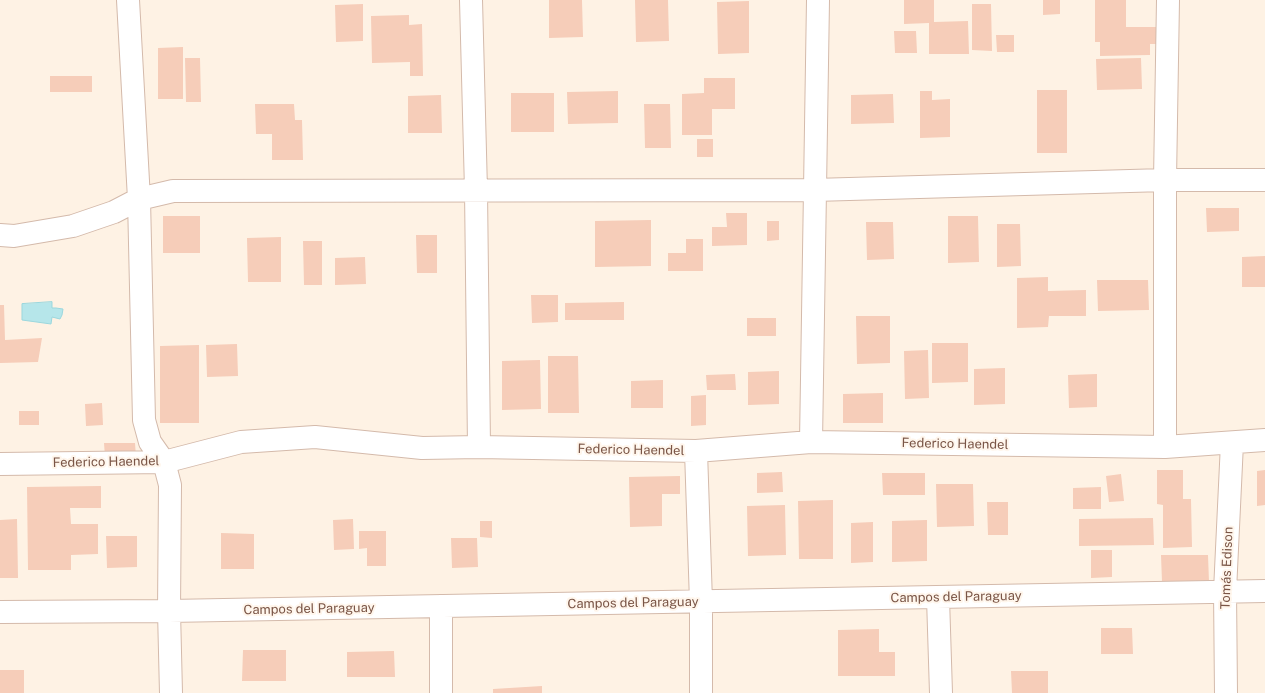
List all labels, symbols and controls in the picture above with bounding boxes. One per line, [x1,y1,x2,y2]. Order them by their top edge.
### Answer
street label: Federico Haendel [901,435,1009,453]
street label: Federico Haendel [577,441,685,459]
street label: Federico Haendel [52,453,160,471]
street label: Tomás Edison [1218,526,1236,610]
street label: Campos del Paraguay [890,588,1022,606]
street label: Campos del Paraguay [567,594,699,612]
street label: Campos del Paraguay [243,600,375,618]

